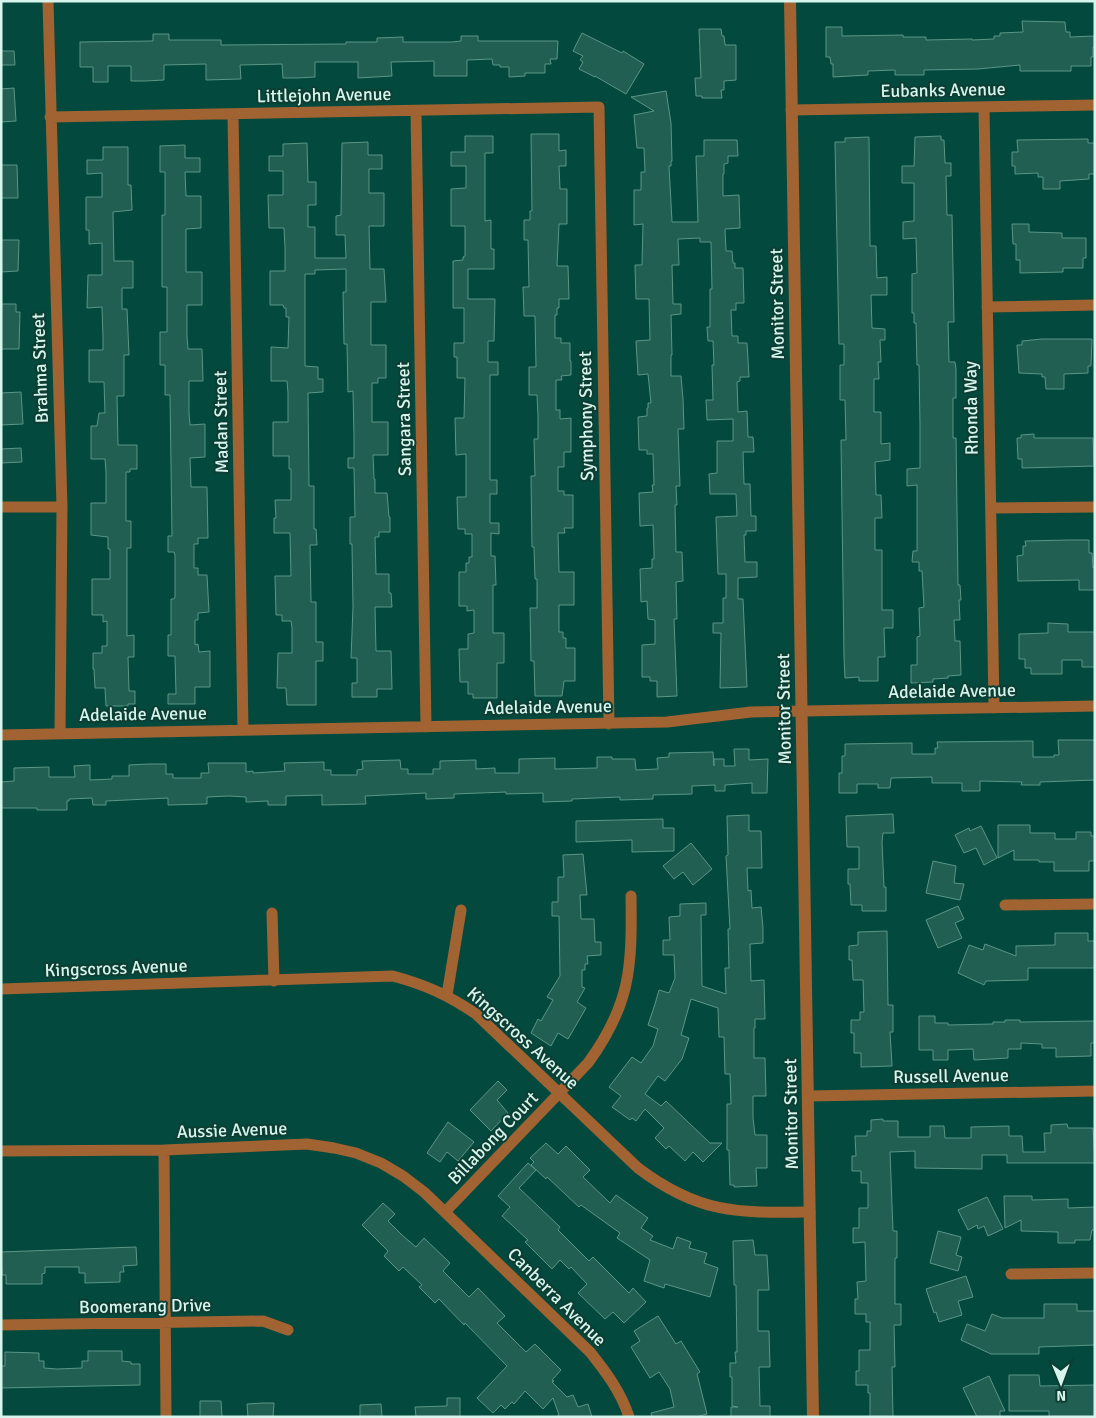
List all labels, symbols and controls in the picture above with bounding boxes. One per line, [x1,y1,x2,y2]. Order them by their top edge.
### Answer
street label: Eubanks Avenue [880,78,1006,102]
street label: Littlejohn Avenue [256,83,392,107]
street label: Monitor Street [765,248,789,360]
street label: Brahma Street [27,312,53,424]
street label: Symphony Street [574,351,598,481]
street label: Rhonda Way [959,360,983,455]
street label: Sangara Street [392,362,416,476]
street label: Madan Street [209,370,233,474]
street label: Monitor Street [772,653,796,765]
street label: Adelaide Avenue [888,679,1016,703]
street label: Adelaide Avenue [484,695,612,719]
street label: Adelaide Avenue [79,702,207,726]
street label: Kingscross Avenue [44,955,188,981]
street label: Kingscross Avenue [463,982,583,1094]
street label: Monitor Street [779,1058,803,1170]
street label: Russell Avenue [893,1064,1009,1088]
street label: Billabong Court [443,1087,543,1189]
street label: Aussie Avenue [176,1117,288,1143]
street label: Canberra Avenue [503,1243,611,1351]
street label: Boomerang Drive [79,1294,211,1318]
north arrow [1036,1358,1086,1408]
text: N [1056,1387,1066,1404]

